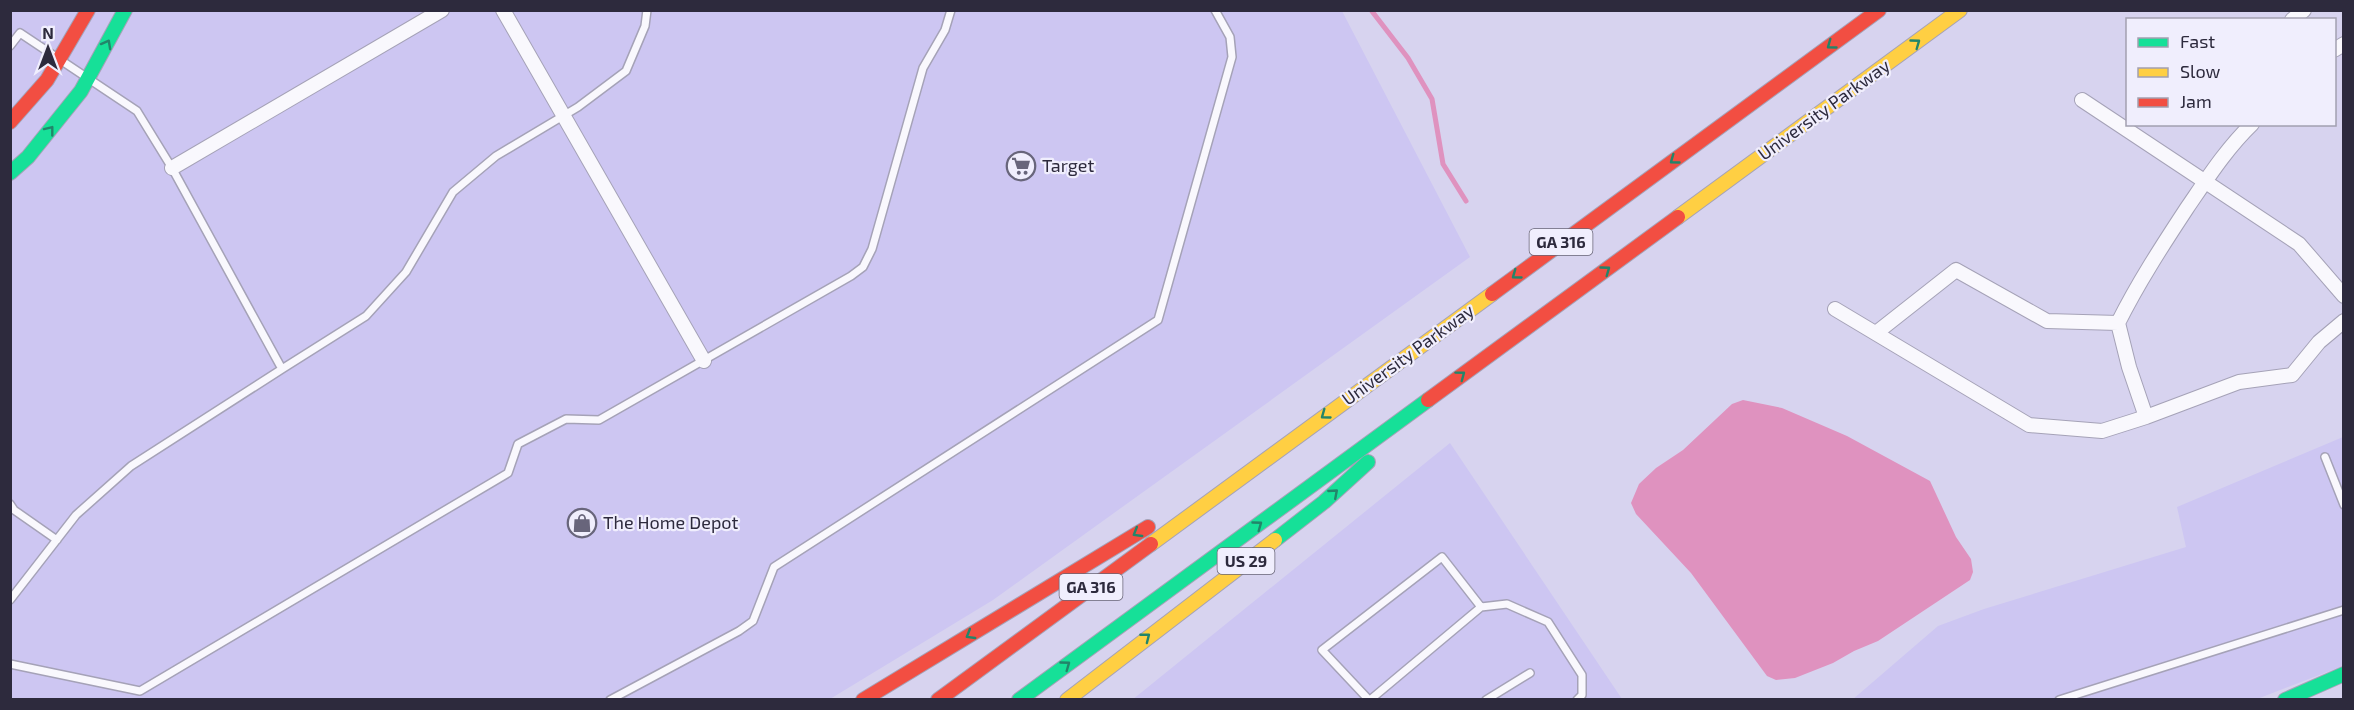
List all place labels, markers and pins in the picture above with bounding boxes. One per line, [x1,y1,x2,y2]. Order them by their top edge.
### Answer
supermarket icon: Target [1005,150,1037,182]
place label: Target [1042,154,1094,176]
shop icon: The Home Depot [566,507,598,539]
place label: The Home Depot [603,511,739,533]

